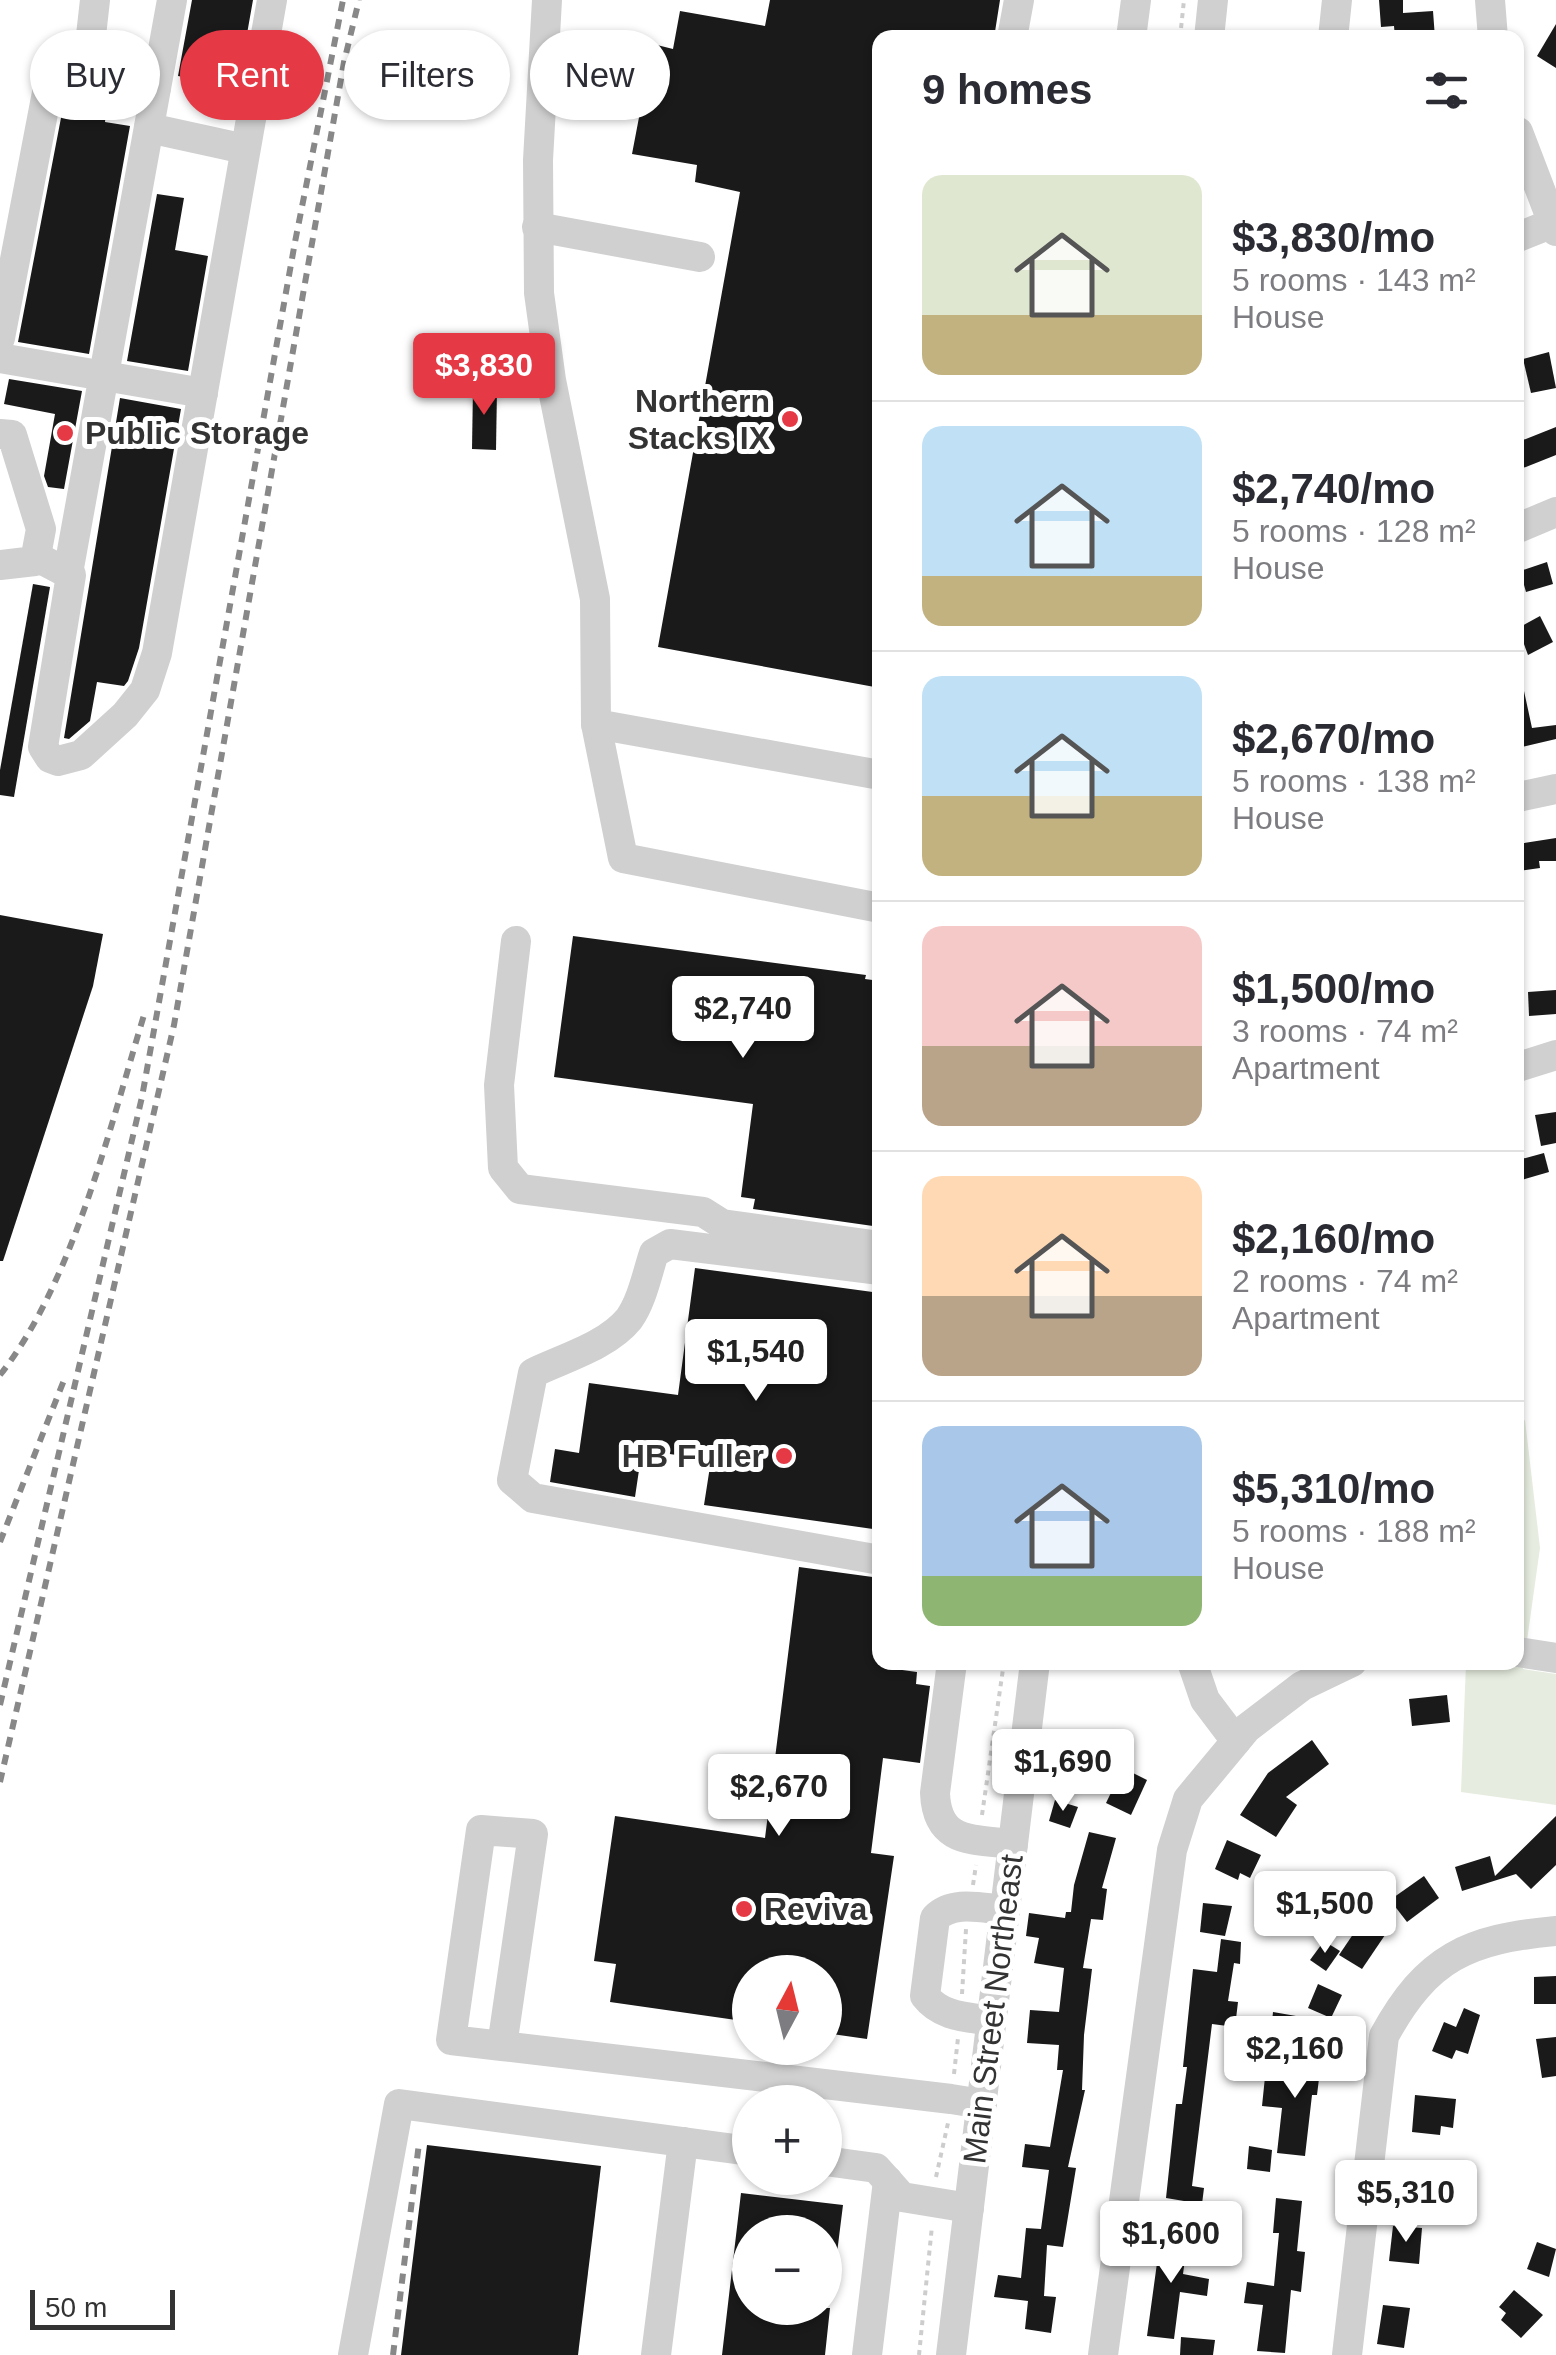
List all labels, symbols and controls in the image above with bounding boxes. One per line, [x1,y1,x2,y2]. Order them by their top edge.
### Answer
chip: Buy [30,30,160,120]
chip: Rent [180,30,324,120]
chip: Filters [344,30,510,120]
chip: New [530,30,670,120]
icon: filters [1419,63,1474,118]
text: 9 homes [922,66,1092,113]
text: $3,830/mo [1232,214,1435,261]
icon: home [1002,215,1122,335]
text: 5 rooms · 143 m² [1232,262,1476,298]
text: House [1232,299,1325,335]
pin: $3,830 [403,333,565,418]
text: $3,830 [435,347,533,383]
place label: Northern Stacks IX [628,383,771,456]
marker: Northern Stacks IX [779,408,801,430]
place label: Public Storage [85,415,309,451]
marker: Public Storage [54,422,76,444]
text: $2,740/mo [1232,465,1435,512]
icon: home [1002,466,1122,586]
text: 5 rooms · 128 m² [1232,513,1476,549]
text: House [1232,550,1325,586]
text: $2,670/mo [1232,715,1435,762]
icon: home [1002,716,1122,836]
text: 5 rooms · 138 m² [1232,763,1476,799]
text: House [1232,800,1325,836]
text: $1,500/mo [1232,965,1435,1012]
icon: home [1002,966,1122,1086]
pin: $2,740 [662,976,824,1061]
text: $2,740 [694,990,792,1026]
text: 3 rooms · 74 m² [1232,1013,1458,1049]
text: Apartment [1232,1050,1380,1086]
text: $2,160/mo [1232,1215,1435,1262]
icon: home [1002,1216,1122,1336]
text: 2 rooms · 74 m² [1232,1263,1458,1299]
text: Apartment [1232,1300,1380,1336]
pin: $1,540 [675,1319,837,1404]
text: $1,540 [707,1333,805,1369]
place label: HB Fuller [622,1438,764,1474]
marker: HB Fuller [773,1445,795,1467]
text: $5,310/mo [1232,1465,1435,1512]
icon: home [1002,1466,1122,1586]
text: 5 rooms · 188 m² [1232,1513,1476,1549]
text: House [1232,1550,1325,1586]
pin: $1,690 [982,1729,1144,1814]
text: $1,690 [1014,1743,1112,1779]
pin: $2,670 [698,1754,860,1839]
text: $2,670 [730,1768,828,1804]
street label: Main Street Northeast [956,1852,1030,2166]
pin: $1,500 [1244,1871,1406,1956]
text: $1,500 [1276,1885,1374,1921]
place label: Reviva [764,1891,867,1927]
marker: Reviva [733,1898,755,1920]
north arrow [732,1955,842,2065]
map controls [732,1955,842,2325]
pin: $2,160 [1214,2016,1376,2101]
text: $2,160 [1246,2030,1344,2066]
button: + [732,2085,842,2195]
pin: $5,310 [1325,2160,1487,2245]
text: $5,310 [1357,2174,1455,2210]
pin: $1,600 [1090,2201,1252,2286]
button: − [732,2215,842,2325]
text: $1,600 [1122,2215,1220,2251]
scale bar [30,2285,175,2330]
text: 50 m [45,2292,107,2323]

